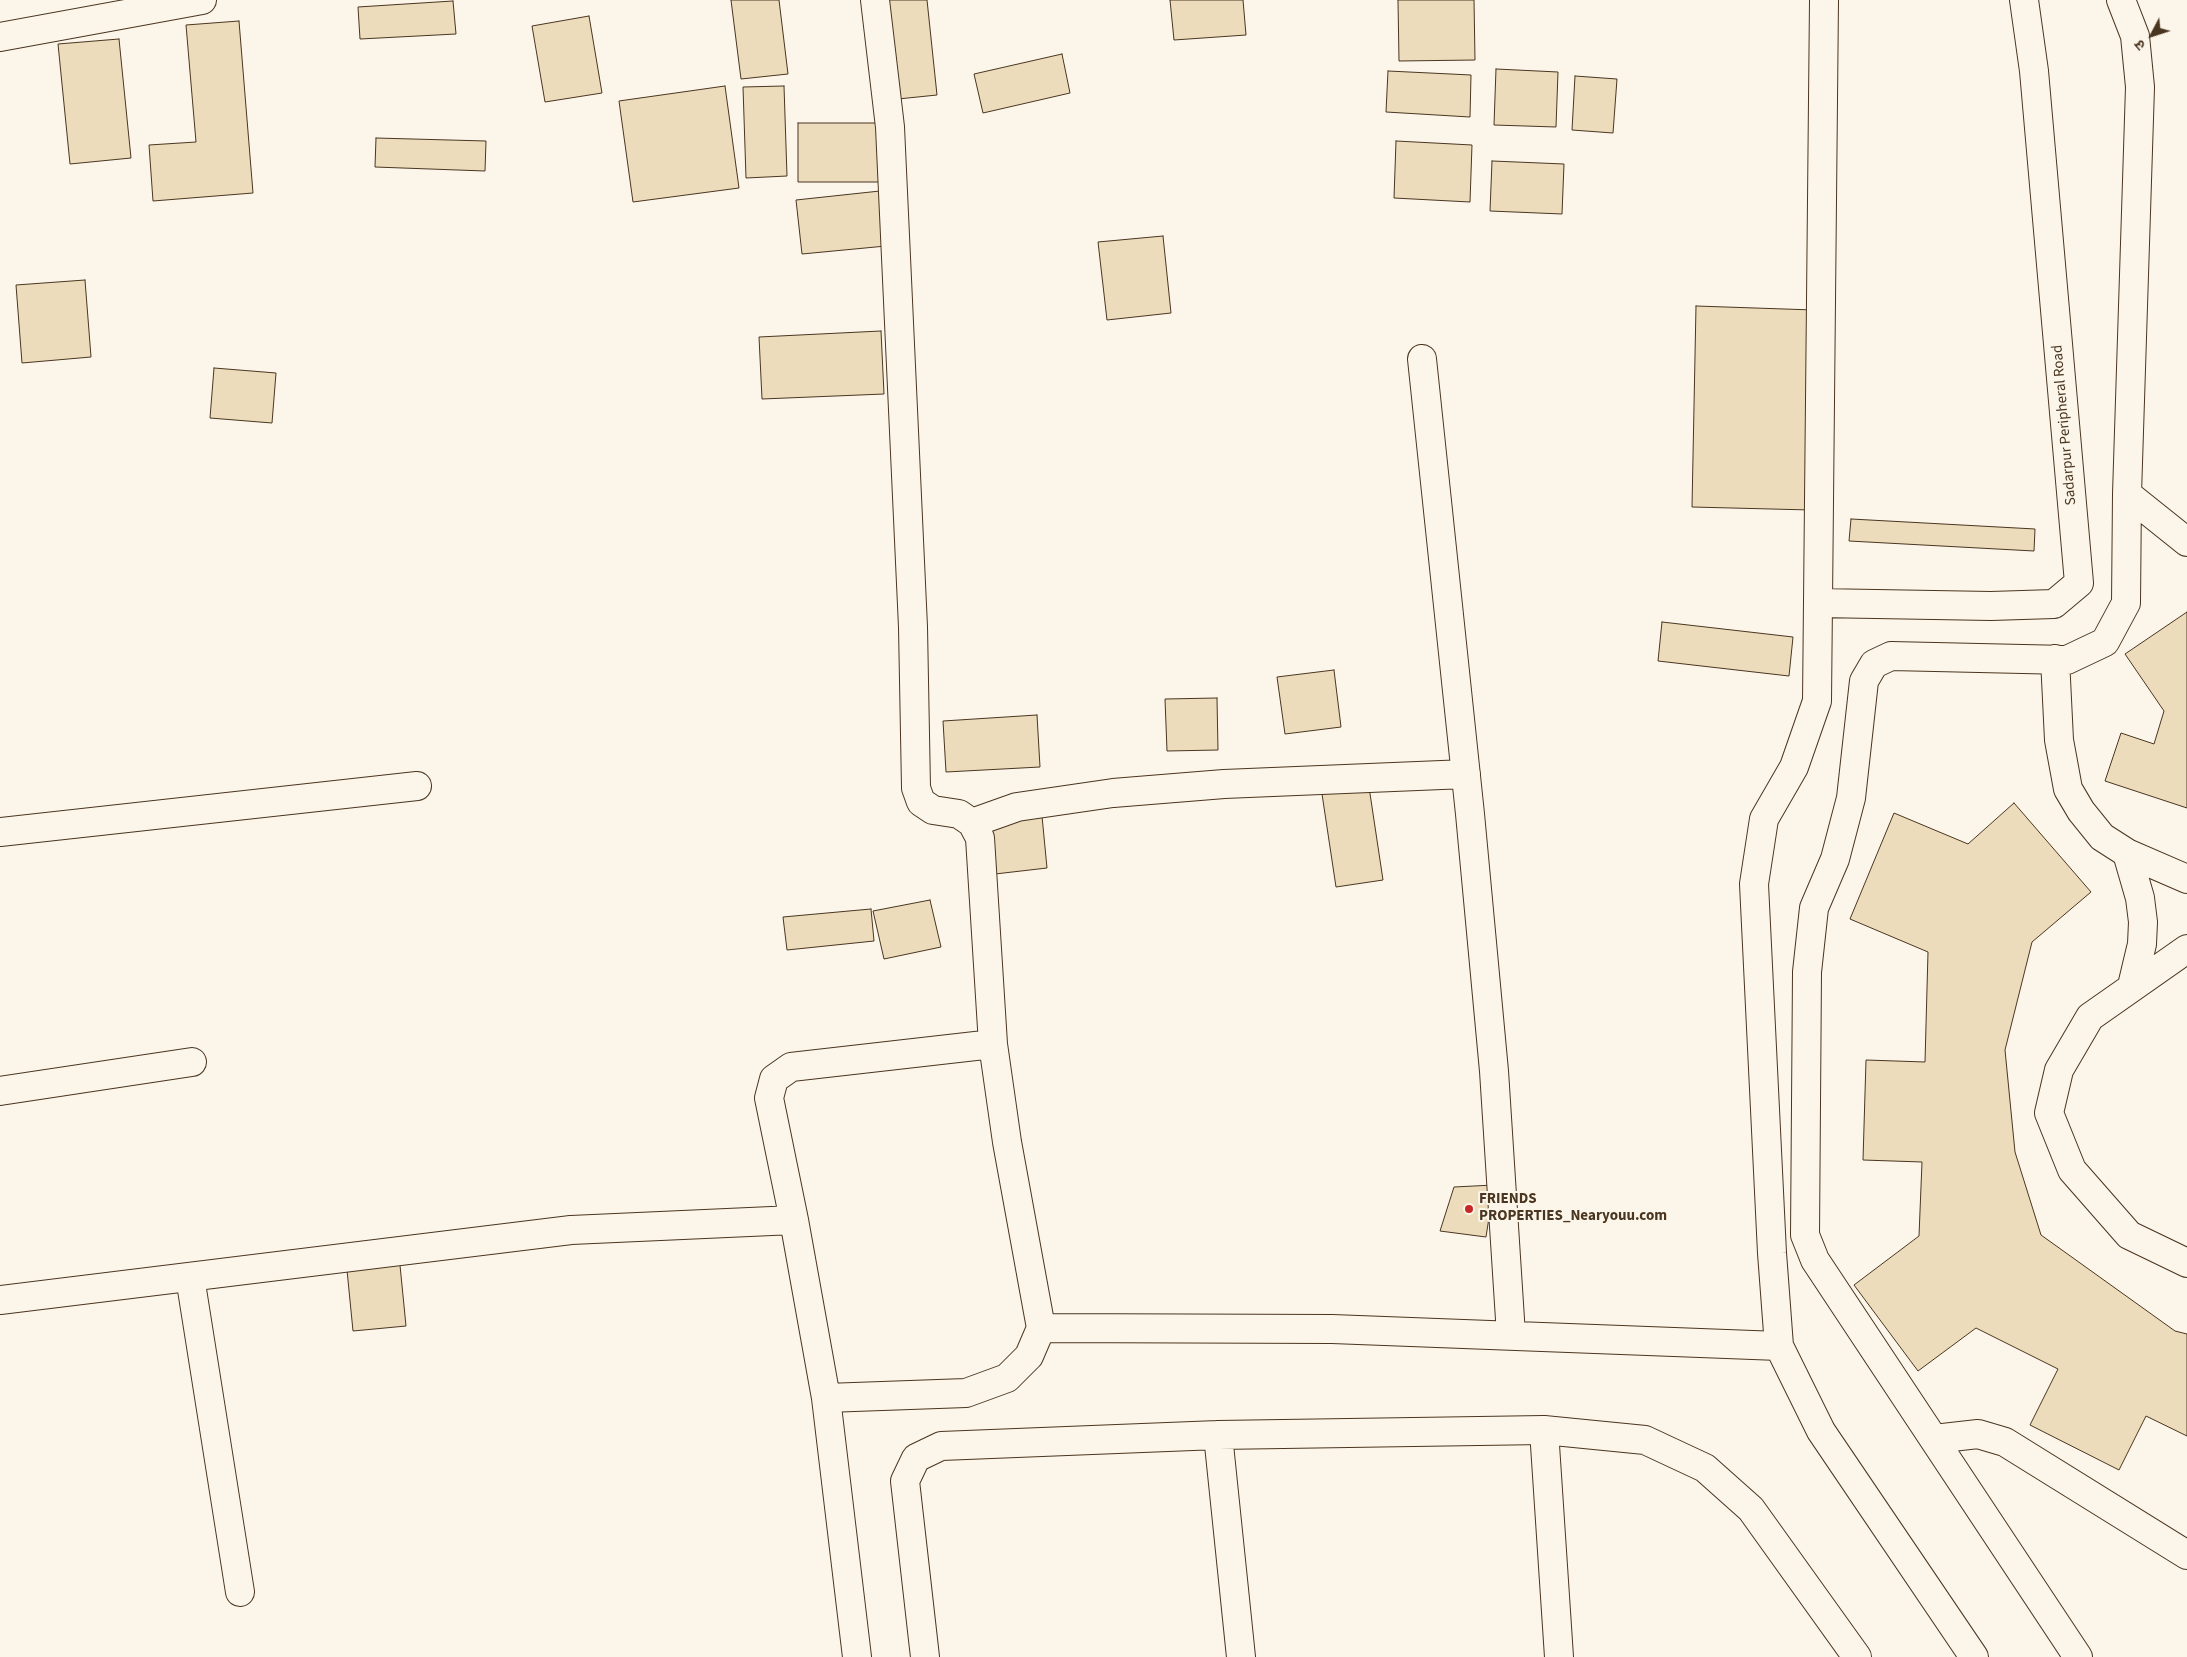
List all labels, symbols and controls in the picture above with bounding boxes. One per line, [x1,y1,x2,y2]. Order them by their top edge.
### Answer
north arrow [2127,10,2177,60]
text: उ [2130,35,2151,54]
street label: Sadarpur Peripheral Road [2049,344,2081,506]
place label: FRIENDS PROPERTIES_Nearyouu.com [1479,1191,1667,1226]
marker: FRIENDS PROPERTIES_Nearyouu.com [1463,1203,1475,1215]

